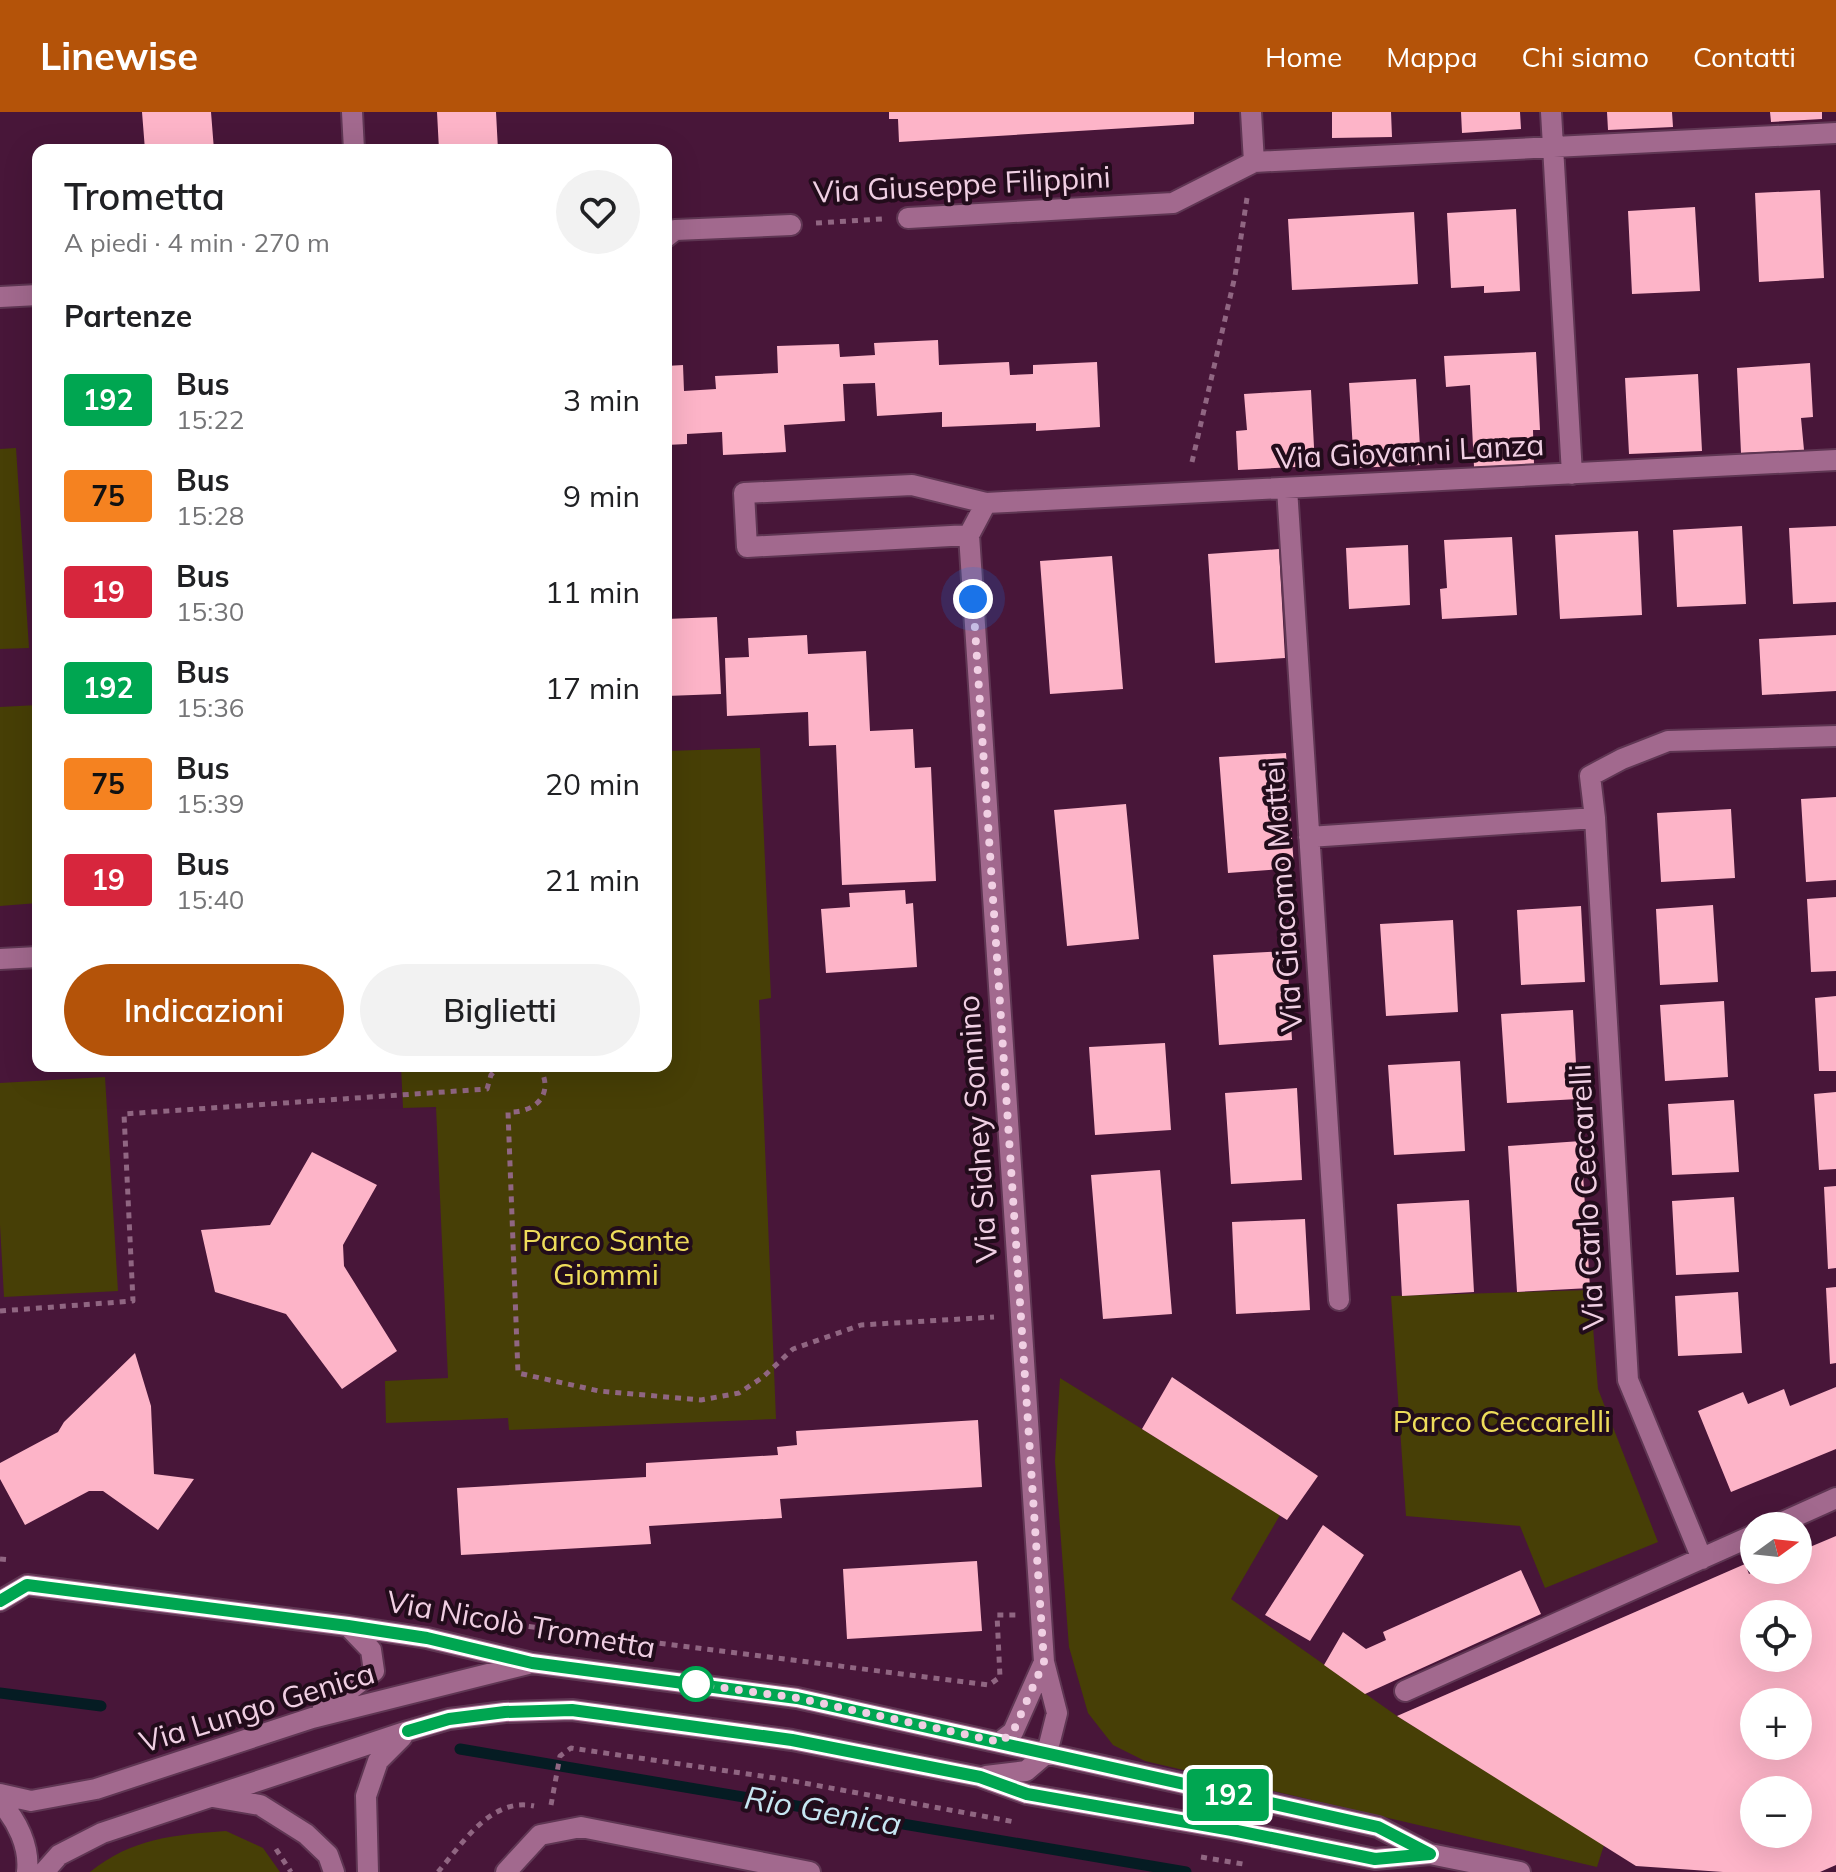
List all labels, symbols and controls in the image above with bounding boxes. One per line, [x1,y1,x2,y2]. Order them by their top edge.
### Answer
text: Linewise [40,32,198,80]
text: Home [1265,39,1342,74]
text: Mappa [1386,39,1477,74]
text: Chi siamo [1521,39,1649,74]
text: Contatti [1693,39,1796,74]
street label: Via Giuseppe Filippini [812,157,1112,211]
button: heart [556,170,640,254]
text: Trometta [64,172,225,220]
text: A piedi · 4 min · 270 m [64,226,330,259]
text: Partenze [64,297,192,335]
text: Bus [176,365,230,403]
text: 3 min [563,381,640,419]
text: 192 [83,382,133,417]
text: 15:22 [176,403,244,436]
street label: Via Giovanni Lanza [1275,425,1545,477]
text: Bus [176,461,230,499]
text: 9 min [563,477,640,515]
text: 75 [91,478,125,513]
text: 15:28 [176,499,244,532]
text: Bus [176,557,230,595]
text: 11 min [545,573,640,611]
text: 19 [91,574,125,609]
your location [953,579,993,619]
text: 15:30 [176,595,244,628]
text: Bus [176,653,230,691]
text: 17 min [545,669,640,707]
text: 192 [83,670,133,705]
text: 15:36 [176,691,244,724]
text: Bus [176,749,230,787]
street label: Via Giacomo Mattei [1254,759,1310,1033]
text: 20 min [545,765,640,803]
text: 75 [91,766,125,801]
text: 15:39 [176,787,244,820]
text: Bus [176,845,230,883]
text: 21 min [545,861,640,899]
text: 19 [91,862,125,897]
text: 15:40 [176,883,244,916]
button: Indicazioni [64,964,344,1056]
button: Biglietti [360,964,640,1056]
street label: Via Sidney Sonnino [949,994,1005,1264]
street label: Via Carlo Ceccarelli [1560,1063,1612,1331]
park label: Parco Sante Giommi [522,1221,690,1293]
park label: Parco Ceccarelli [1393,1402,1611,1440]
north arrow [1740,1512,1812,1584]
map controls [1740,1512,1812,1848]
street label: Via Nicolò Trometta [384,1582,658,1666]
button: locate [1740,1600,1812,1672]
street label: Via Lungo Genica [135,1653,379,1761]
unlabelled marker [679,1667,713,1701]
button: + [1740,1688,1812,1760]
line badge: 192 [1182,1769,1274,1821]
button: − [1740,1776,1812,1848]
water label: Rio Genica [742,1777,905,1843]
text: 192 [1203,1777,1253,1812]

